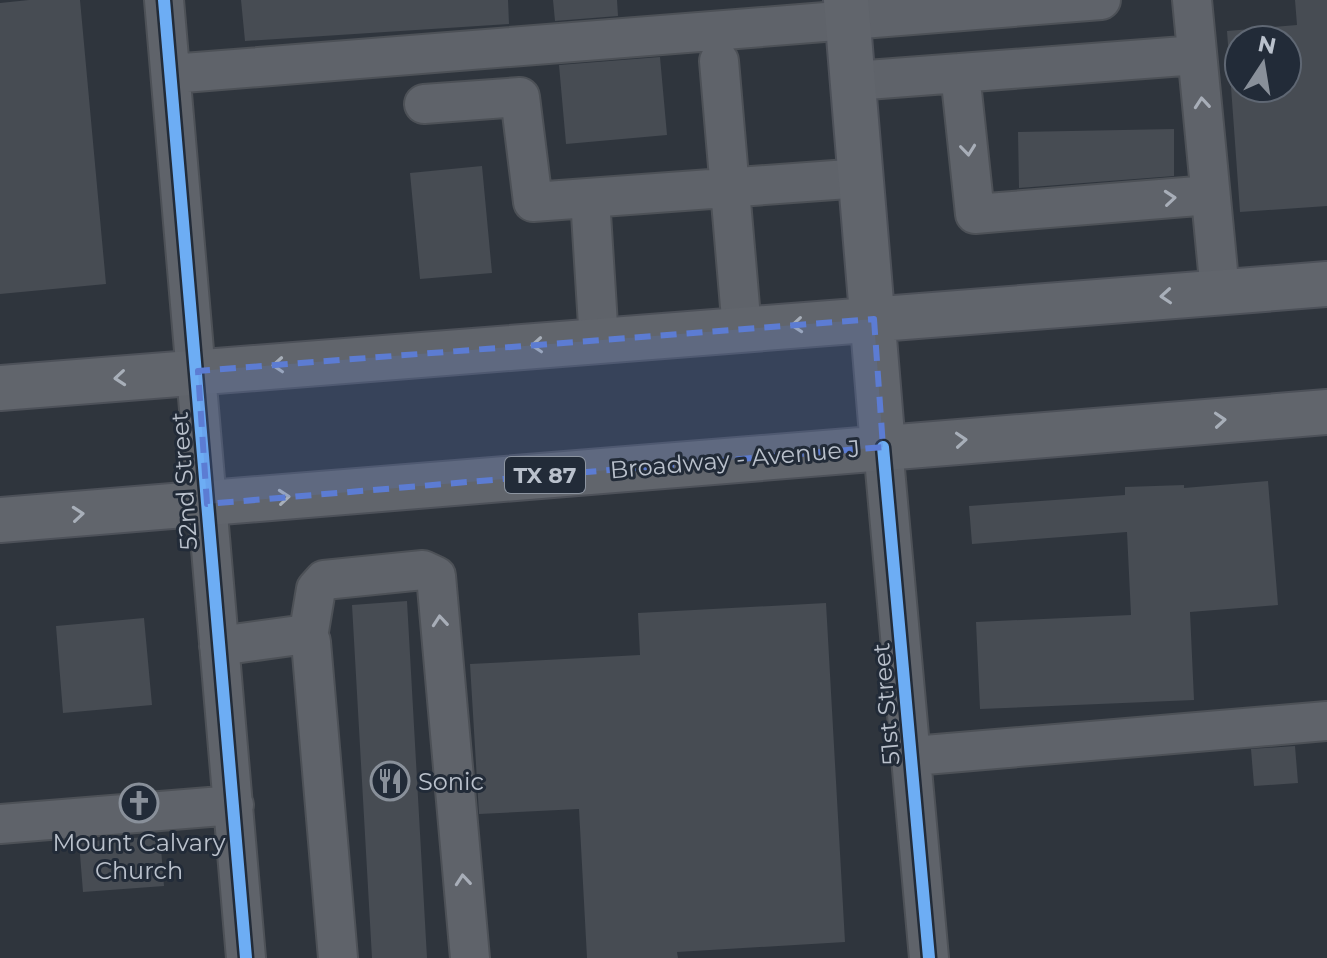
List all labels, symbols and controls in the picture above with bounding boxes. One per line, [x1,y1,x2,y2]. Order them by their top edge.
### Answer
north arrow [1223,24,1303,104]
text: N [1256,30,1279,60]
one-way arrow [1193,96,1210,109]
one-way arrow [960,144,977,157]
one-way arrow [1164,190,1177,207]
one-way arrow [1159,288,1172,305]
one-way arrow [790,316,803,333]
one-way arrow [530,336,543,353]
one-way arrow [271,356,284,373]
one-way arrow [113,369,126,386]
street label: 52nd Street [165,411,203,551]
one-way arrow [1214,412,1227,429]
one-way arrow [955,432,968,449]
street label: Broadway - Avenue J [609,434,861,484]
road number: TX 87 [505,457,585,493]
one-way arrow [278,489,291,506]
one-way arrow [72,506,85,523]
one-way arrow [432,614,449,627]
street label: 51st Street [866,641,906,766]
restaurant icon: Sonic [369,760,411,802]
place label: Sonic [418,767,484,796]
church icon: Mount Calvary Church [118,782,160,824]
place label: Mount Calvary Church [53,828,225,885]
one-way arrow [455,873,472,886]

